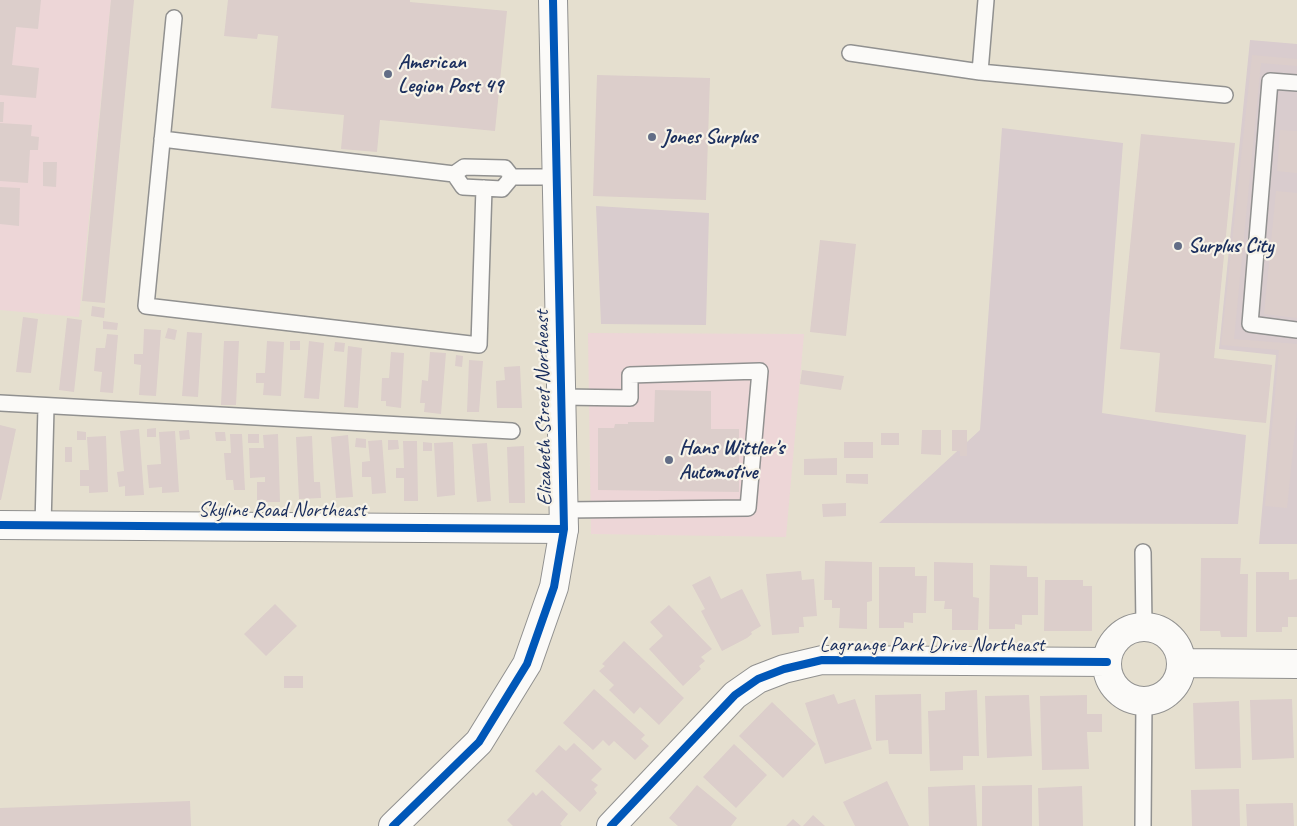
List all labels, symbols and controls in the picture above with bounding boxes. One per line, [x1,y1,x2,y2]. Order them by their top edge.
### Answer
place label: American Legion Post 49 [398,49,503,99]
marker: American Legion Post 49 [382,68,394,80]
place label: Jones Surplus [662,124,757,150]
marker: Jones Surplus [646,131,658,143]
place label: Surplus City [1188,233,1273,259]
marker: Surplus City [1172,240,1184,252]
street label: Elizabeth Street Northeast [530,310,558,506]
place label: Hans Wittler's Automotive [679,435,784,485]
marker: Hans Wittler's Automotive [663,454,675,466]
street label: Skyline Road Northeast [198,497,366,523]
street label: Lagrange Park Drive Northeast [819,632,1045,658]

